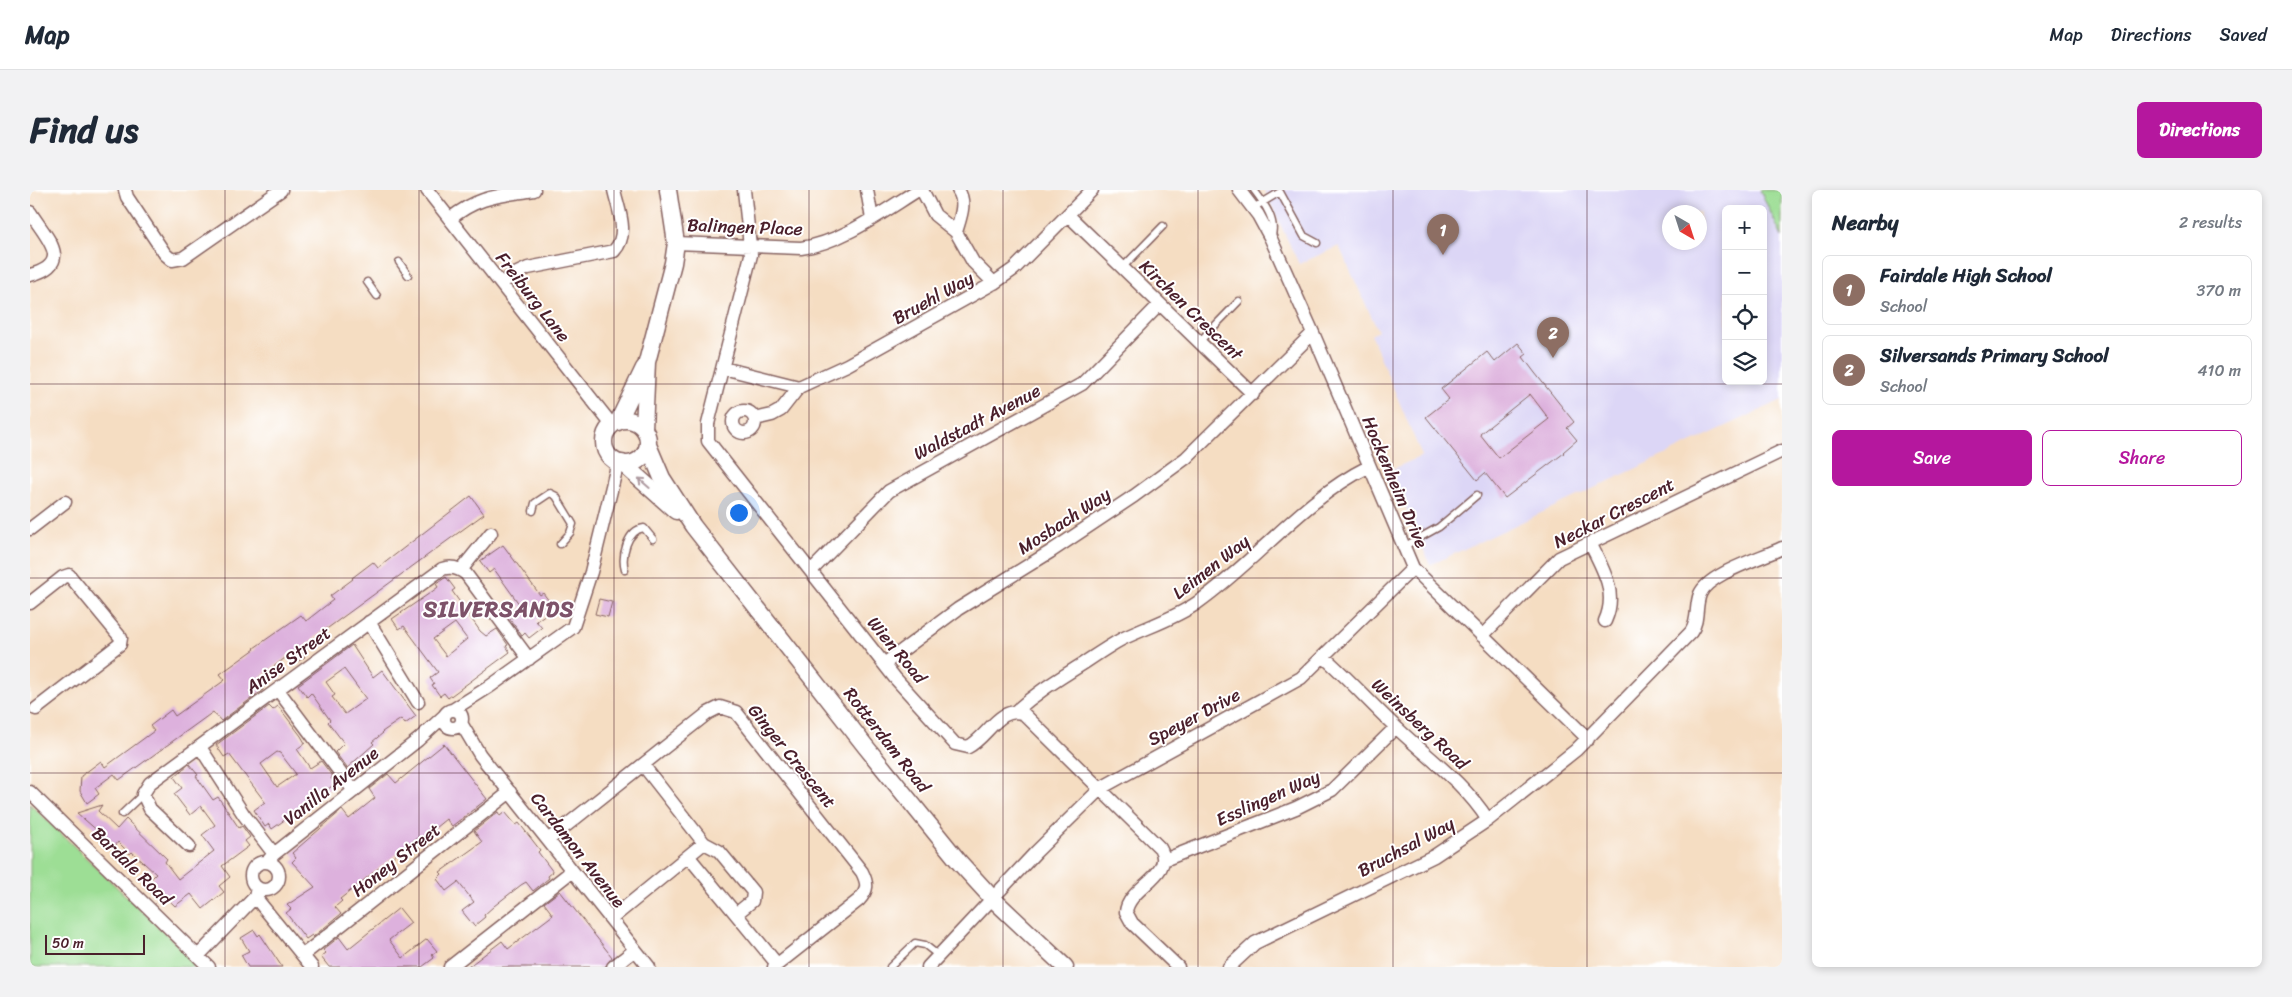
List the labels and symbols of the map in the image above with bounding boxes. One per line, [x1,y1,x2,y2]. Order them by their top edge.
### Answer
north arrow [1662,205,1707,250]
street label: Balingen Place [687,209,803,245]
pin: 1 [1427,214,1459,255]
street label: Freiburg Lane [487,245,579,349]
street label: Kirchen Crescent [1131,252,1251,369]
street label: Bruehl Way [886,262,980,334]
pin: 2 [1537,317,1569,358]
street label: Waldstadt Avenue [907,375,1047,469]
street label: Hockenheim Drive [1353,411,1437,554]
street label: Neckar Crescent [1548,469,1681,557]
one-way arrow [638,477,651,488]
street label: Mosbach Way [1011,478,1118,563]
your location [726,500,752,526]
street label: Leimen Way [1165,526,1258,608]
district label: SILVERSANDS [422,590,575,629]
street label: Wien Road [859,609,936,692]
street label: Anise Street [237,617,338,703]
street label: Weinsberg Road [1364,670,1477,779]
street label: Speyer Drive [1142,679,1246,755]
street label: Rotterdam Road [835,680,940,801]
street label: Ginger Crescent [739,696,845,816]
street label: Vanilla Avenue [276,738,386,834]
street label: Esslingen Way [1211,760,1326,835]
street label: Cardamon Avenue [522,785,634,916]
street label: Bruchsal Way [1352,808,1461,886]
street label: Honey Street [344,815,448,905]
street label: Bardale Road [84,819,181,914]
scale bar [45,932,145,955]

